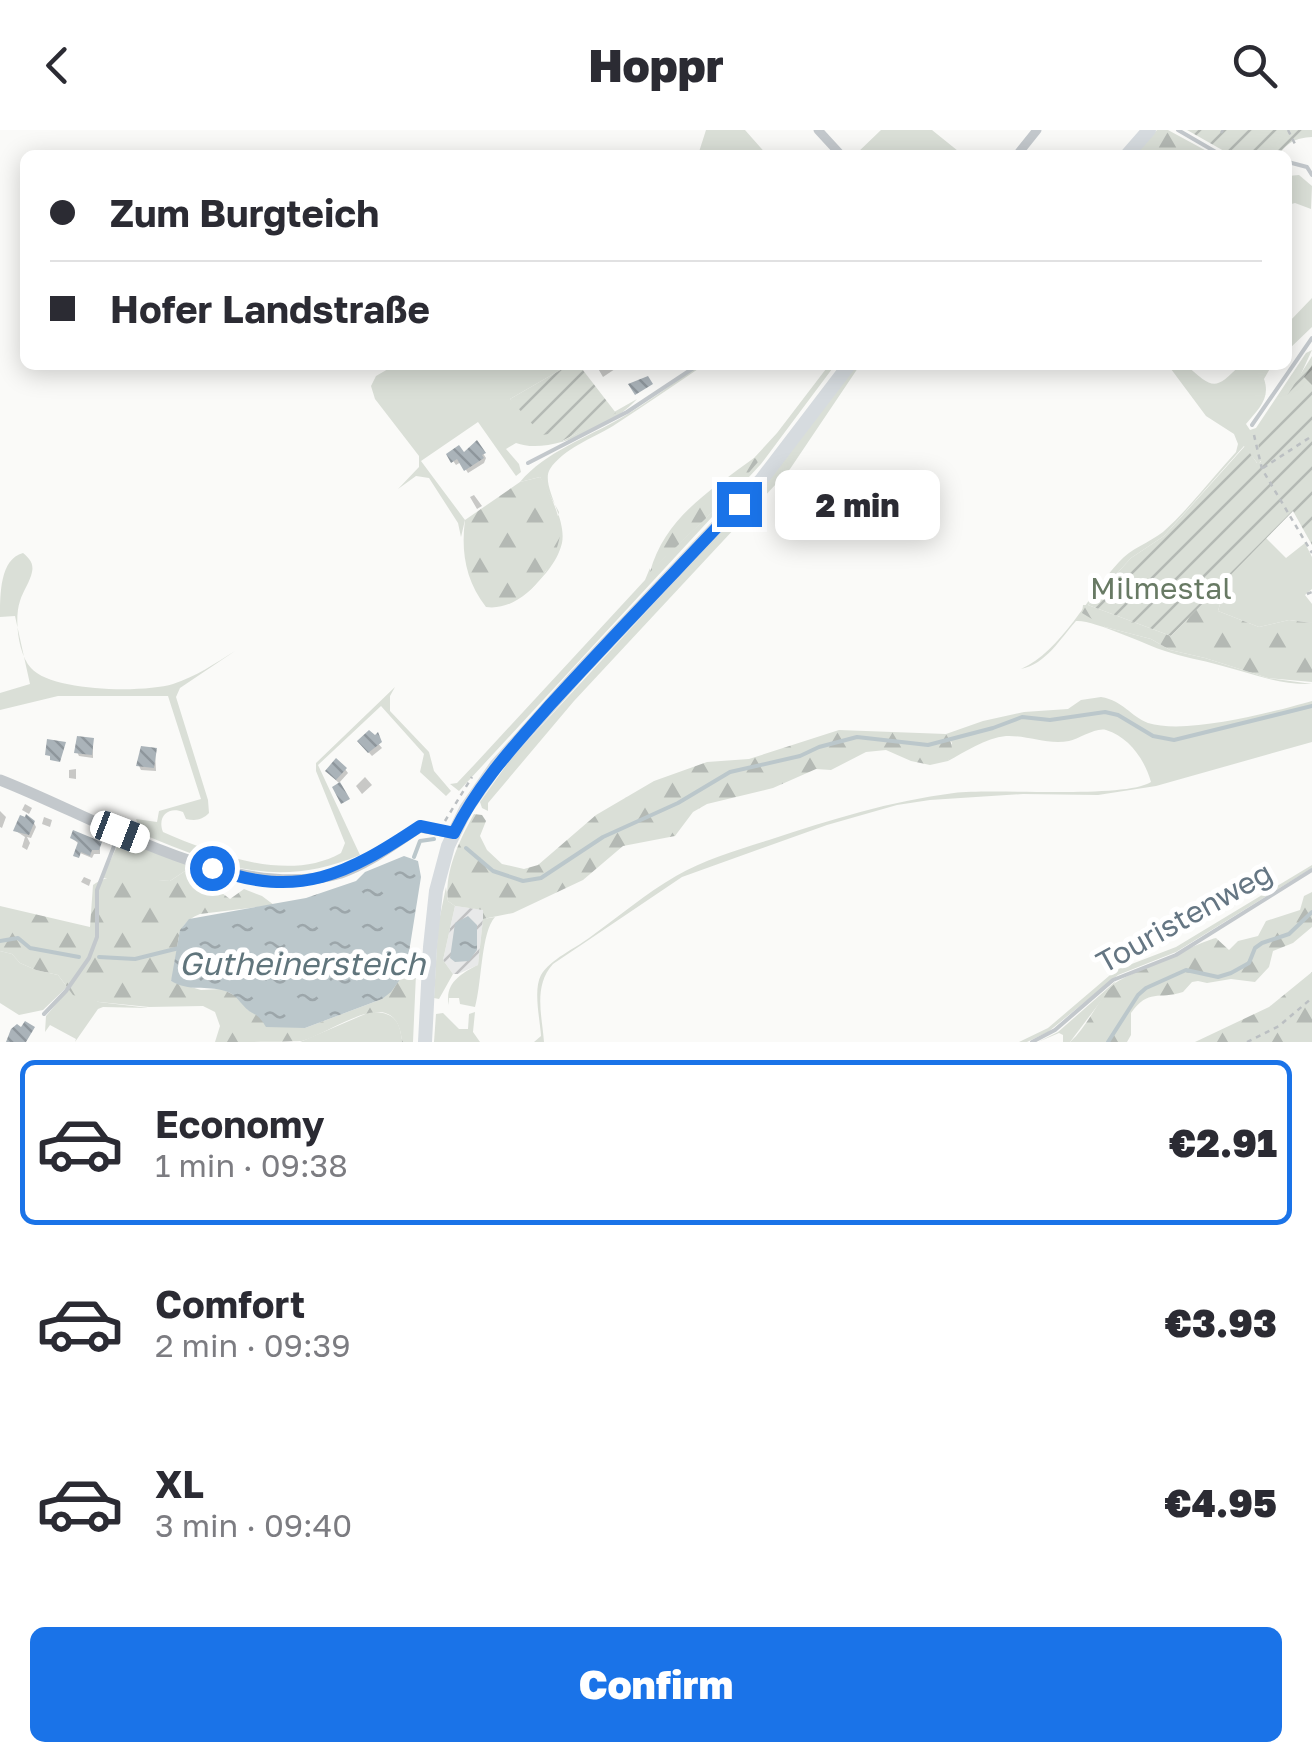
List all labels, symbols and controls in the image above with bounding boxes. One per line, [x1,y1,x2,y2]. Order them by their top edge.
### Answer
icon: back [30,38,85,93]
text: Hoppr [588,38,724,92]
icon: search [1227,38,1282,93]
text: Zum Burgteich [110,190,379,235]
text: Hofer Landstraße [110,286,430,331]
callout: 2 min [774,469,939,539]
route end [717,482,762,527]
text: 2 min [815,486,900,524]
park label: Milmestal [1090,570,1232,606]
car [87,807,153,857]
route start [190,846,235,891]
street label: Touristenweg [1090,854,1278,980]
water label: Gutheinersteich [179,944,426,982]
icon: car [35,1098,125,1188]
text: Economy [155,1101,324,1146]
text: €2.91 [1169,1120,1277,1165]
text: 1 min · 09:38 [155,1146,348,1184]
icon: car [35,1278,125,1368]
text: Comfort [155,1281,305,1326]
text: €3.93 [1165,1300,1277,1345]
text: 2 min · 09:39 [155,1326,351,1364]
icon: car [35,1458,125,1548]
text: XL [155,1461,204,1506]
text: €4.95 [1164,1480,1277,1525]
text: 3 min · 09:40 [155,1506,352,1544]
button: Confirm [30,1627,1282,1742]

